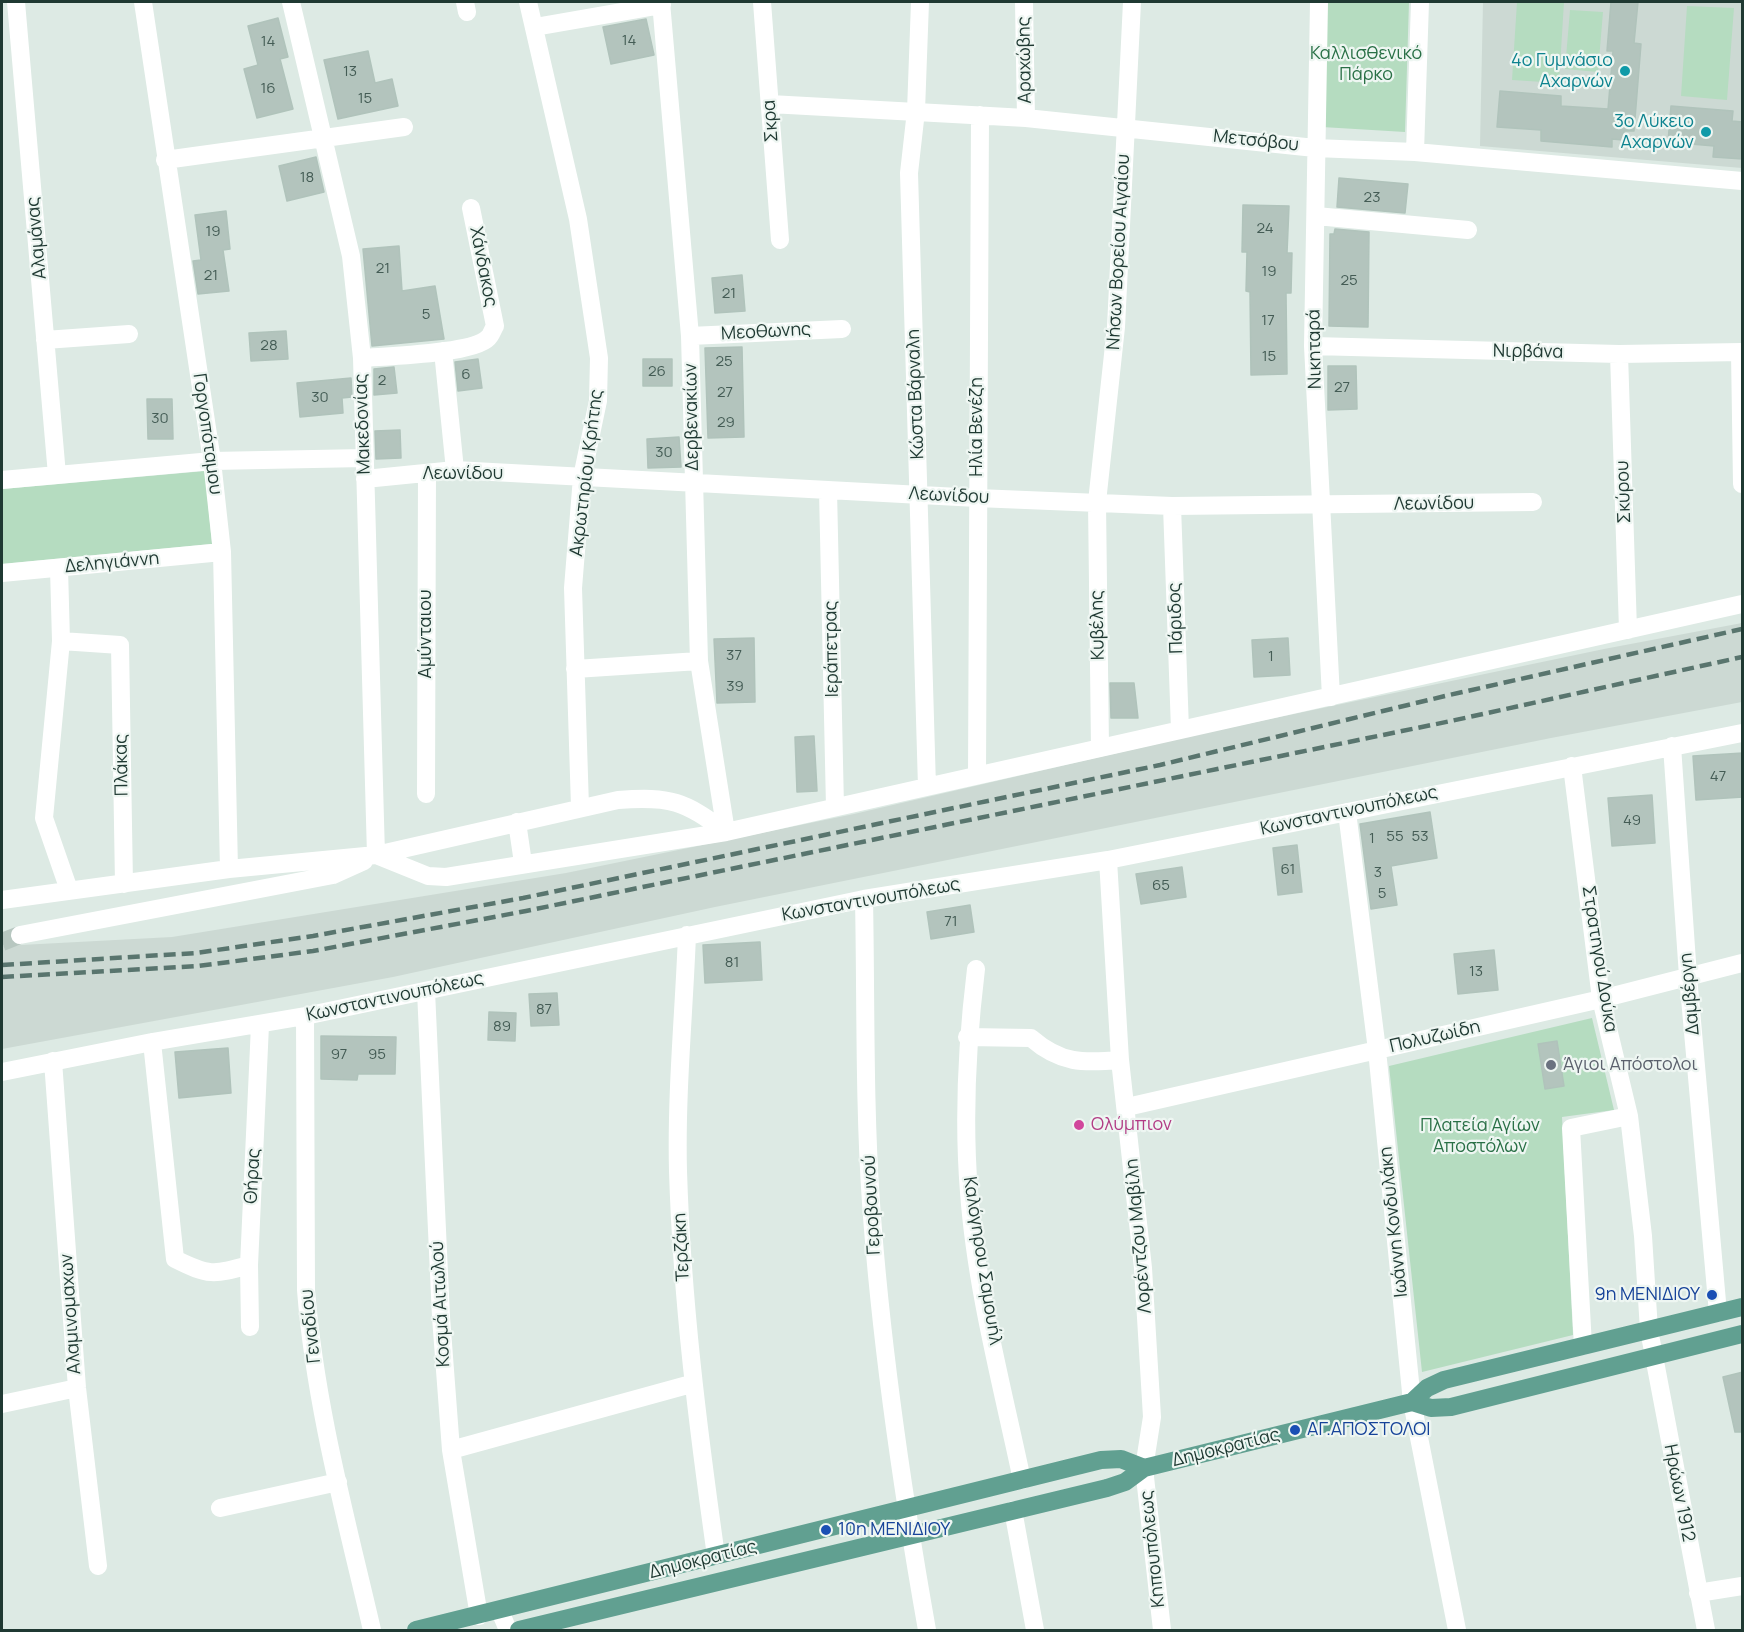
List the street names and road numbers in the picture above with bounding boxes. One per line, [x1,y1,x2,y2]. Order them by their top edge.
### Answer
street label: Αραχώβης [1013,16,1037,104]
street label: Σκρα [759,99,783,143]
street label: Μετσόβου [1212,126,1300,156]
street label: Νήσων Βορείου Αιγαίου [1103,154,1135,350]
street label: Αλαμάνας [23,196,51,280]
street label: Χάνδακος [465,225,501,309]
street label: Νικηταρά [1304,309,1326,389]
street label: Μεοθωνης [720,319,812,345]
street label: Κώστα Βάρναλη [903,328,929,460]
street label: Νιρβάνα [1493,341,1563,363]
street label: Δερβενακίων [680,363,704,471]
street label: Γοργοπόταμου [188,372,226,496]
street label: Μακεδονίας [350,373,376,475]
street label: Ηλία Βενέζη [966,377,988,477]
street label: Ακρωτηρίου Κρήτης [566,388,608,558]
street label: Σκύρου [1612,460,1636,524]
street label: Λεωνίδου [423,463,503,485]
street label: Λεωνίδου [908,483,990,509]
street label: Λεωνίδου [1394,493,1474,515]
street label: Δεληγιάννη [64,548,160,578]
street label: Πάριδος [1164,582,1188,654]
street label: Αμύνταιου [415,590,437,678]
street label: Κυβέλης [1087,590,1109,660]
street label: Ιεράπετρας [820,600,844,698]
street label: Πλάκας [111,734,133,796]
street label: Κωνσταντινουπόλεως [1258,782,1440,840]
street label: Κωνσταντινουπόλεως [780,874,962,926]
street label: Στρατηγού Δούκα [1577,884,1621,1034]
street label: Δαμβέργη [1676,952,1704,1036]
street label: Κωνσταντινουπόλεως [304,968,486,1026]
street label: Πολυζωίδη [1388,1016,1482,1058]
street label: Ιωάννη Κονδυλάκη [1375,1146,1413,1298]
street label: Θήρας [241,1148,265,1204]
street label: Γεροβουνού [859,1155,885,1255]
street label: Λορέντζου Μαβίλη [1121,1158,1157,1314]
street label: Καλόγηρου Σαμουήλ [958,1175,1006,1347]
street label: Τερζάκη [669,1212,695,1282]
street label: Κοσμά Αιτωλού [427,1240,455,1368]
street label: Αλαμινομαχων [56,1253,86,1375]
street label: Γεναδίου [296,1288,326,1364]
street label: Δημοκρατίας [1170,1424,1282,1472]
street label: Ηρώων 1912 [1659,1442,1699,1544]
street label: Κηπουπόλεως [1136,1489,1170,1609]
street label: Δημοκρατίας [647,1536,759,1584]

